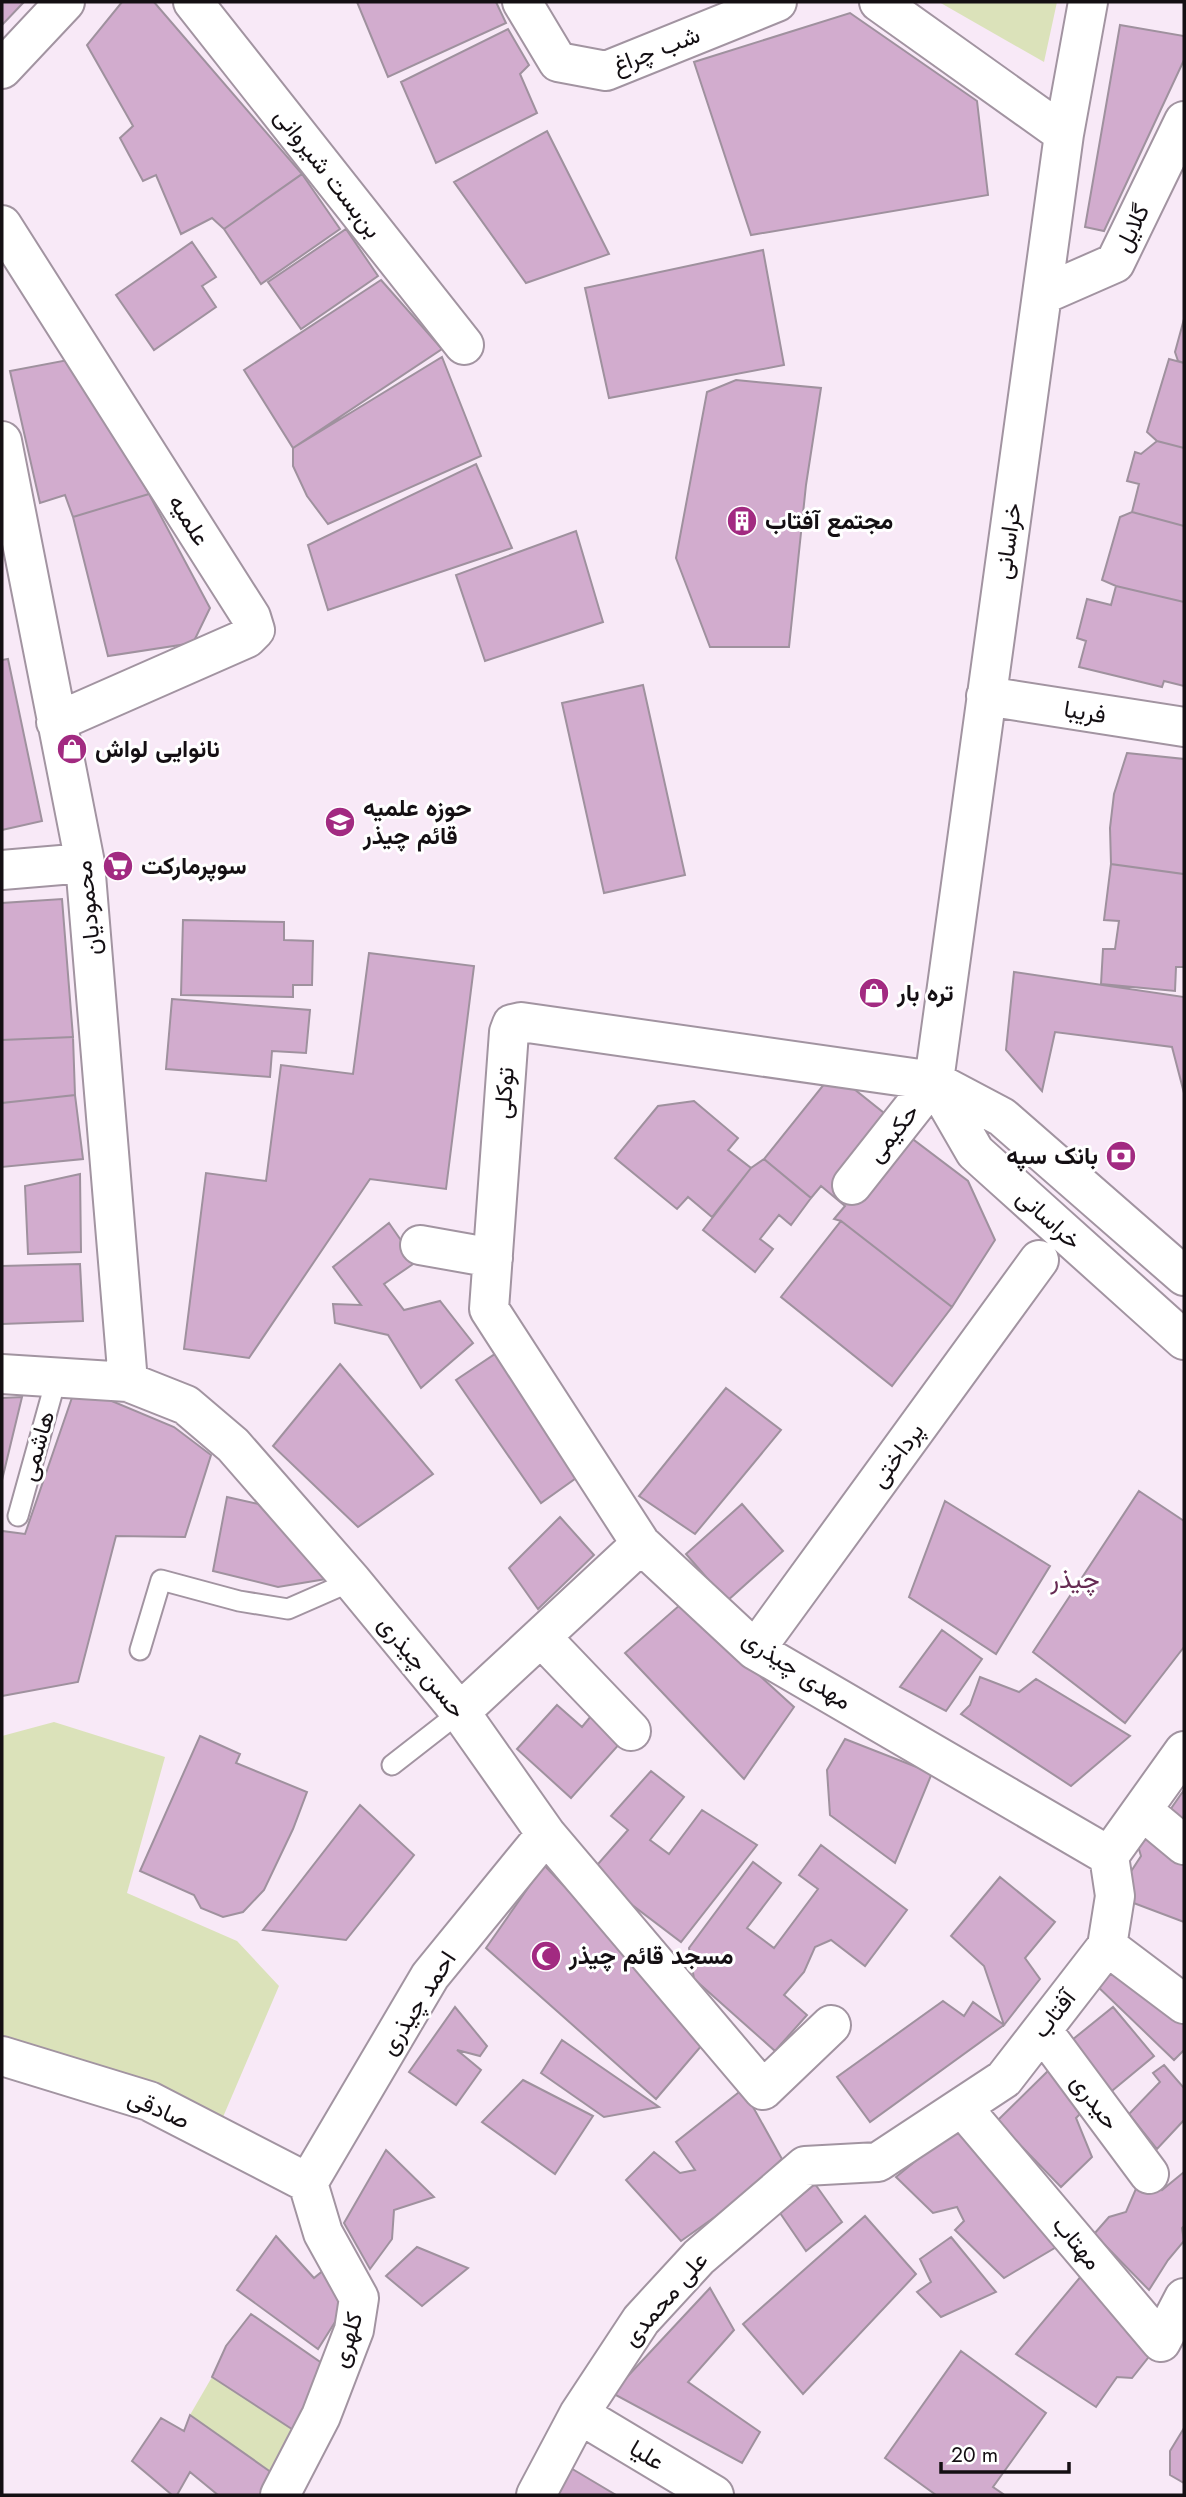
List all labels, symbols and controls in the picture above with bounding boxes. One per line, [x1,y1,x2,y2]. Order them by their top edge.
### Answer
street label: شب چراغ [607,17,705,82]
street label: بن‌بست شیروانی [266,100,391,245]
street label: گلایل [1105,198,1158,258]
street label: علمیه [160,487,219,552]
street label: خراسانی [985,500,1030,581]
place label: مجتمع آفتاب [765,503,893,538]
building icon: مجتمع آفتاب [725,504,759,538]
street label: فریبا [1061,691,1109,732]
place label: نانوایی لواش [95,731,220,766]
shop icon: نانوایی لواش [55,732,89,766]
place label: حوزه علمیه قائم چیذر [362,790,471,853]
school or university icon: حوزه علمیه قائم چیذر [323,805,357,839]
place label: سوپرمارکت [141,848,247,883]
supermarket icon: سوپرمارکت [101,849,135,883]
street label: محمودیان [65,859,110,957]
place label: تره بار [896,975,954,1010]
shop icon: تره بار [857,976,891,1010]
street label: توکلی [484,1066,523,1120]
street label: حکیمی [858,1096,927,1170]
place label: بانک سپه [1006,1138,1098,1173]
bank icon: بانک سپه [1104,1139,1138,1173]
street label: خراسانی [1009,1180,1090,1257]
street label: هاشمی [10,1407,63,1485]
street label: پرداختی [861,1415,932,1495]
district label: چیذر [1049,1560,1100,1598]
street label: حسن چیذری [370,1608,475,1726]
street label: مهدی چیذری [736,1621,859,1718]
place label: مسجد قائم چیذر [568,1938,734,1973]
mosque icon: مسجد قائم چیذر [529,1939,563,1973]
street label: احمد چیذری [371,1944,464,2062]
street label: آفتاب [1024,1980,1085,2045]
street label: حیدری [1063,2066,1128,2137]
street label: صادقی [123,2079,196,2138]
street label: مهتاب [1044,2208,1110,2277]
street label: علی محمدی [614,2244,716,2354]
street label: کلهری [322,2308,372,2372]
scale bar [941,2430,1069,2474]
street label: علیا [623,2431,671,2479]
text: 20 m [951,2440,998,2470]

